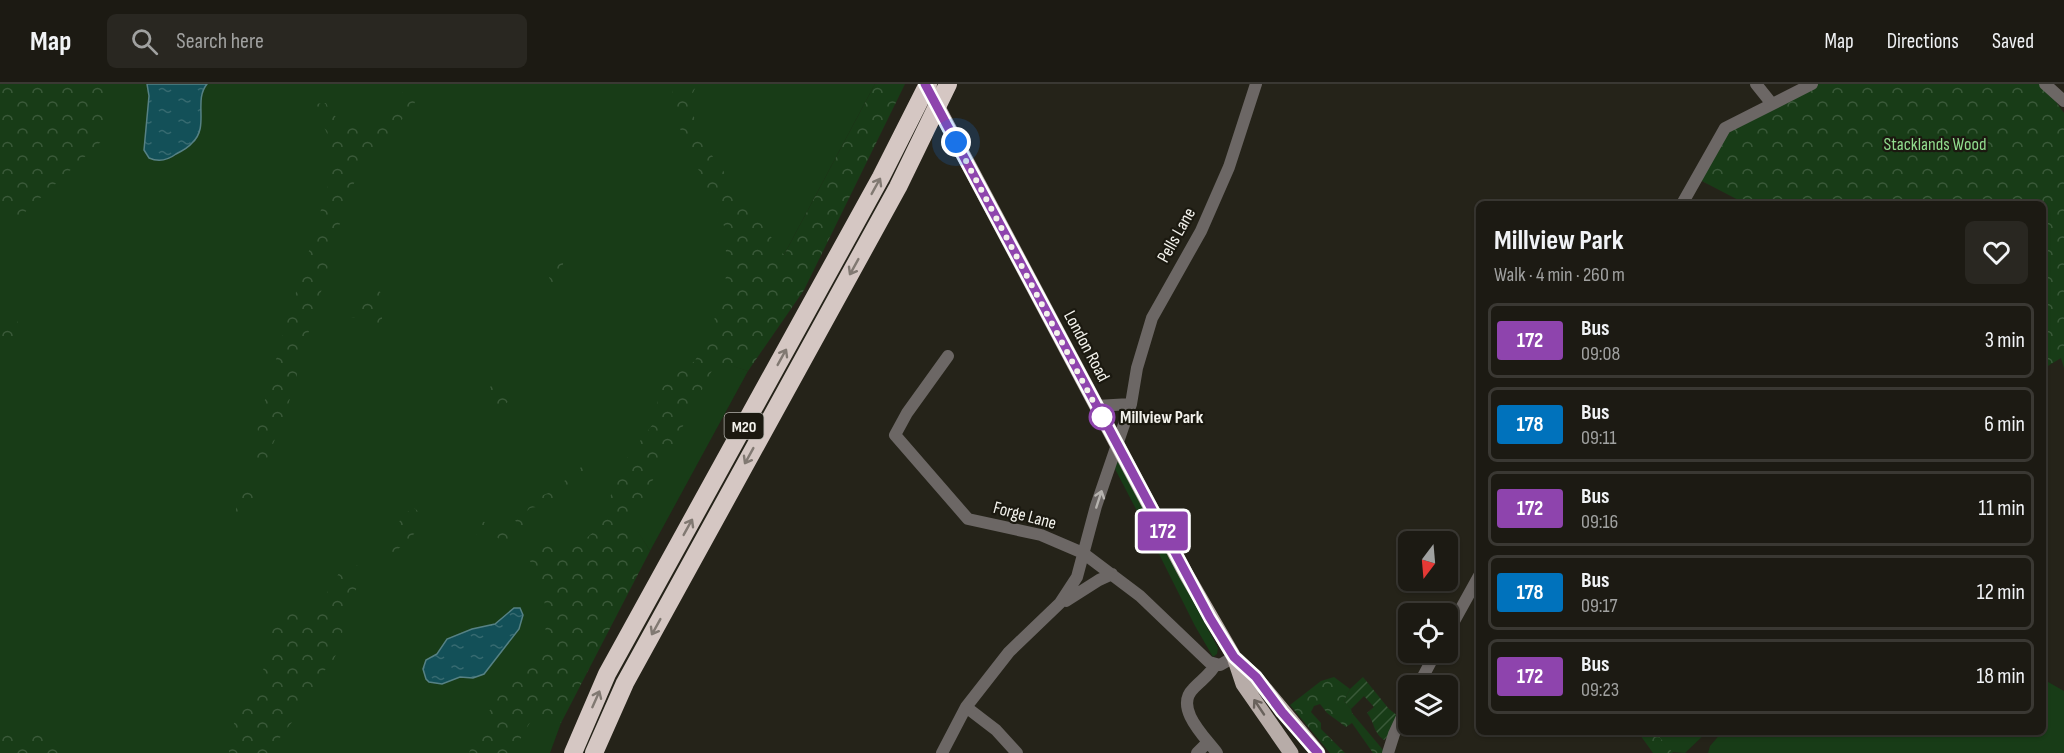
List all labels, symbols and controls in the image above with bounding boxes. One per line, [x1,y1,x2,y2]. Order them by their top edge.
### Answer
search box [107,14,527,68]
text: Map [30,25,71,58]
icon: search [128,25,161,58]
text: Search here [176,28,264,55]
text: Map [1824,29,1854,54]
text: Directions [1887,29,1959,54]
text: Saved [1992,29,2034,54]
your location [941,127,971,157]
park label: Stacklands Wood [1884,134,1986,155]
one-way arrow [870,178,882,195]
street label: Pells Lane [1153,204,1200,266]
button: heart [1965,221,2028,284]
text: Millview Park [1494,224,1624,257]
one-way arrow [848,258,860,275]
text: Walk · 4 min · 260 m [1494,263,1625,287]
street label: London Road [1059,307,1114,385]
text: Bus [1581,315,1610,342]
text: 3 min [1985,327,2025,354]
text: 172 [1517,328,1543,353]
text: 09:08 [1581,342,1620,366]
one-way arrow [777,348,788,366]
text: Bus [1581,399,1610,426]
marker: Millview Park [1089,404,1115,430]
place label: Millview Park [1120,407,1204,428]
text: 6 min [1984,411,2025,438]
text: 178 [1516,412,1544,437]
road number: M20 [724,413,764,439]
text: 09:11 [1581,426,1617,450]
one-way arrow [743,447,755,464]
text: Bus [1581,483,1610,510]
one-way arrow [1094,490,1105,509]
text: 11 min [1978,495,2025,522]
text: 172 [1517,496,1543,521]
street label: Forge Lane [991,497,1059,534]
text: 09:16 [1581,510,1618,534]
line badge: 172 [1128,512,1198,550]
one-way arrow [683,519,694,537]
text: 172 [1150,519,1176,544]
north arrow [1398,531,1458,591]
map controls [1398,531,1458,735]
text: Bus [1581,567,1610,594]
text: 12 min [1977,579,2025,606]
text: 178 [1516,580,1544,605]
text: 09:17 [1581,594,1618,618]
button: locate [1398,603,1458,663]
one-way arrow [650,618,662,635]
text: Bus [1581,651,1610,678]
text: 18 min [1977,663,2025,690]
text: 172 [1517,664,1543,689]
button: layers [1398,675,1458,735]
text: 09:23 [1581,678,1619,702]
one-way arrow [591,691,602,709]
one-way arrow [1252,699,1264,716]

